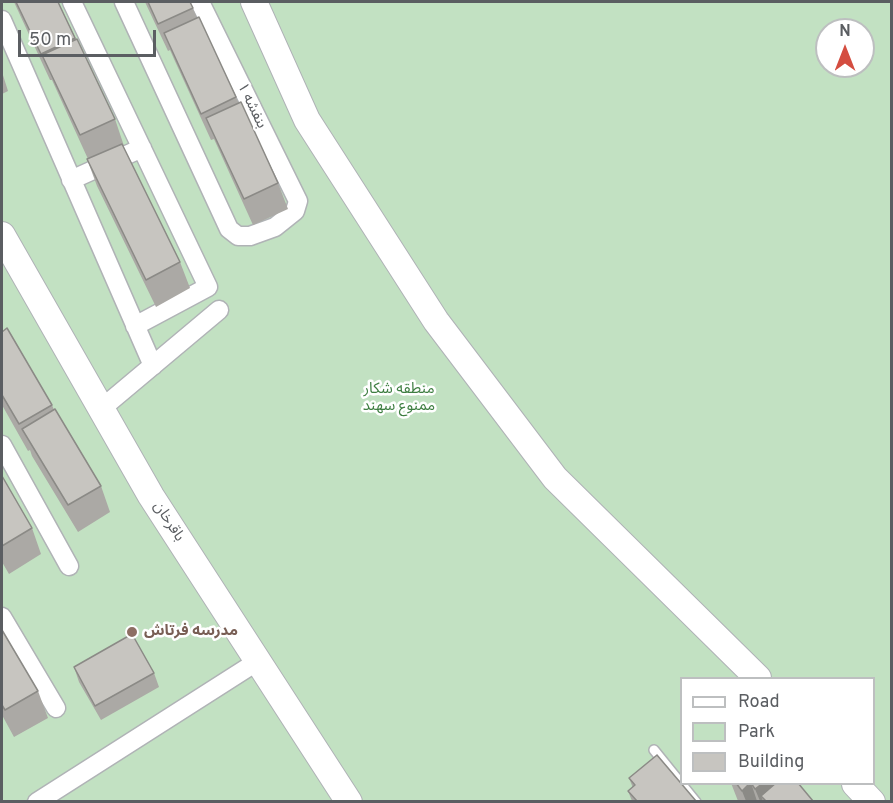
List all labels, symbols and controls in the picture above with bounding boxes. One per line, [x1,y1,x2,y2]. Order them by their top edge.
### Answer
scale bar [21,18,159,56]
north arrow [815,18,875,78]
text: N [839,22,851,42]
text: 50 m [29,29,71,52]
street label: بنفشه ۱ [232,80,270,132]
park label: منطقه شکار ممنوع سهند [363,381,435,416]
street label: باقرخان [148,499,188,545]
place label: مدرسه فرتاش [144,623,238,641]
marker: مدرسه فرتاش [125,625,139,639]
legend [680,677,875,785]
text: Road [738,691,780,714]
text: Park [738,721,775,744]
text: Building [738,751,804,774]

